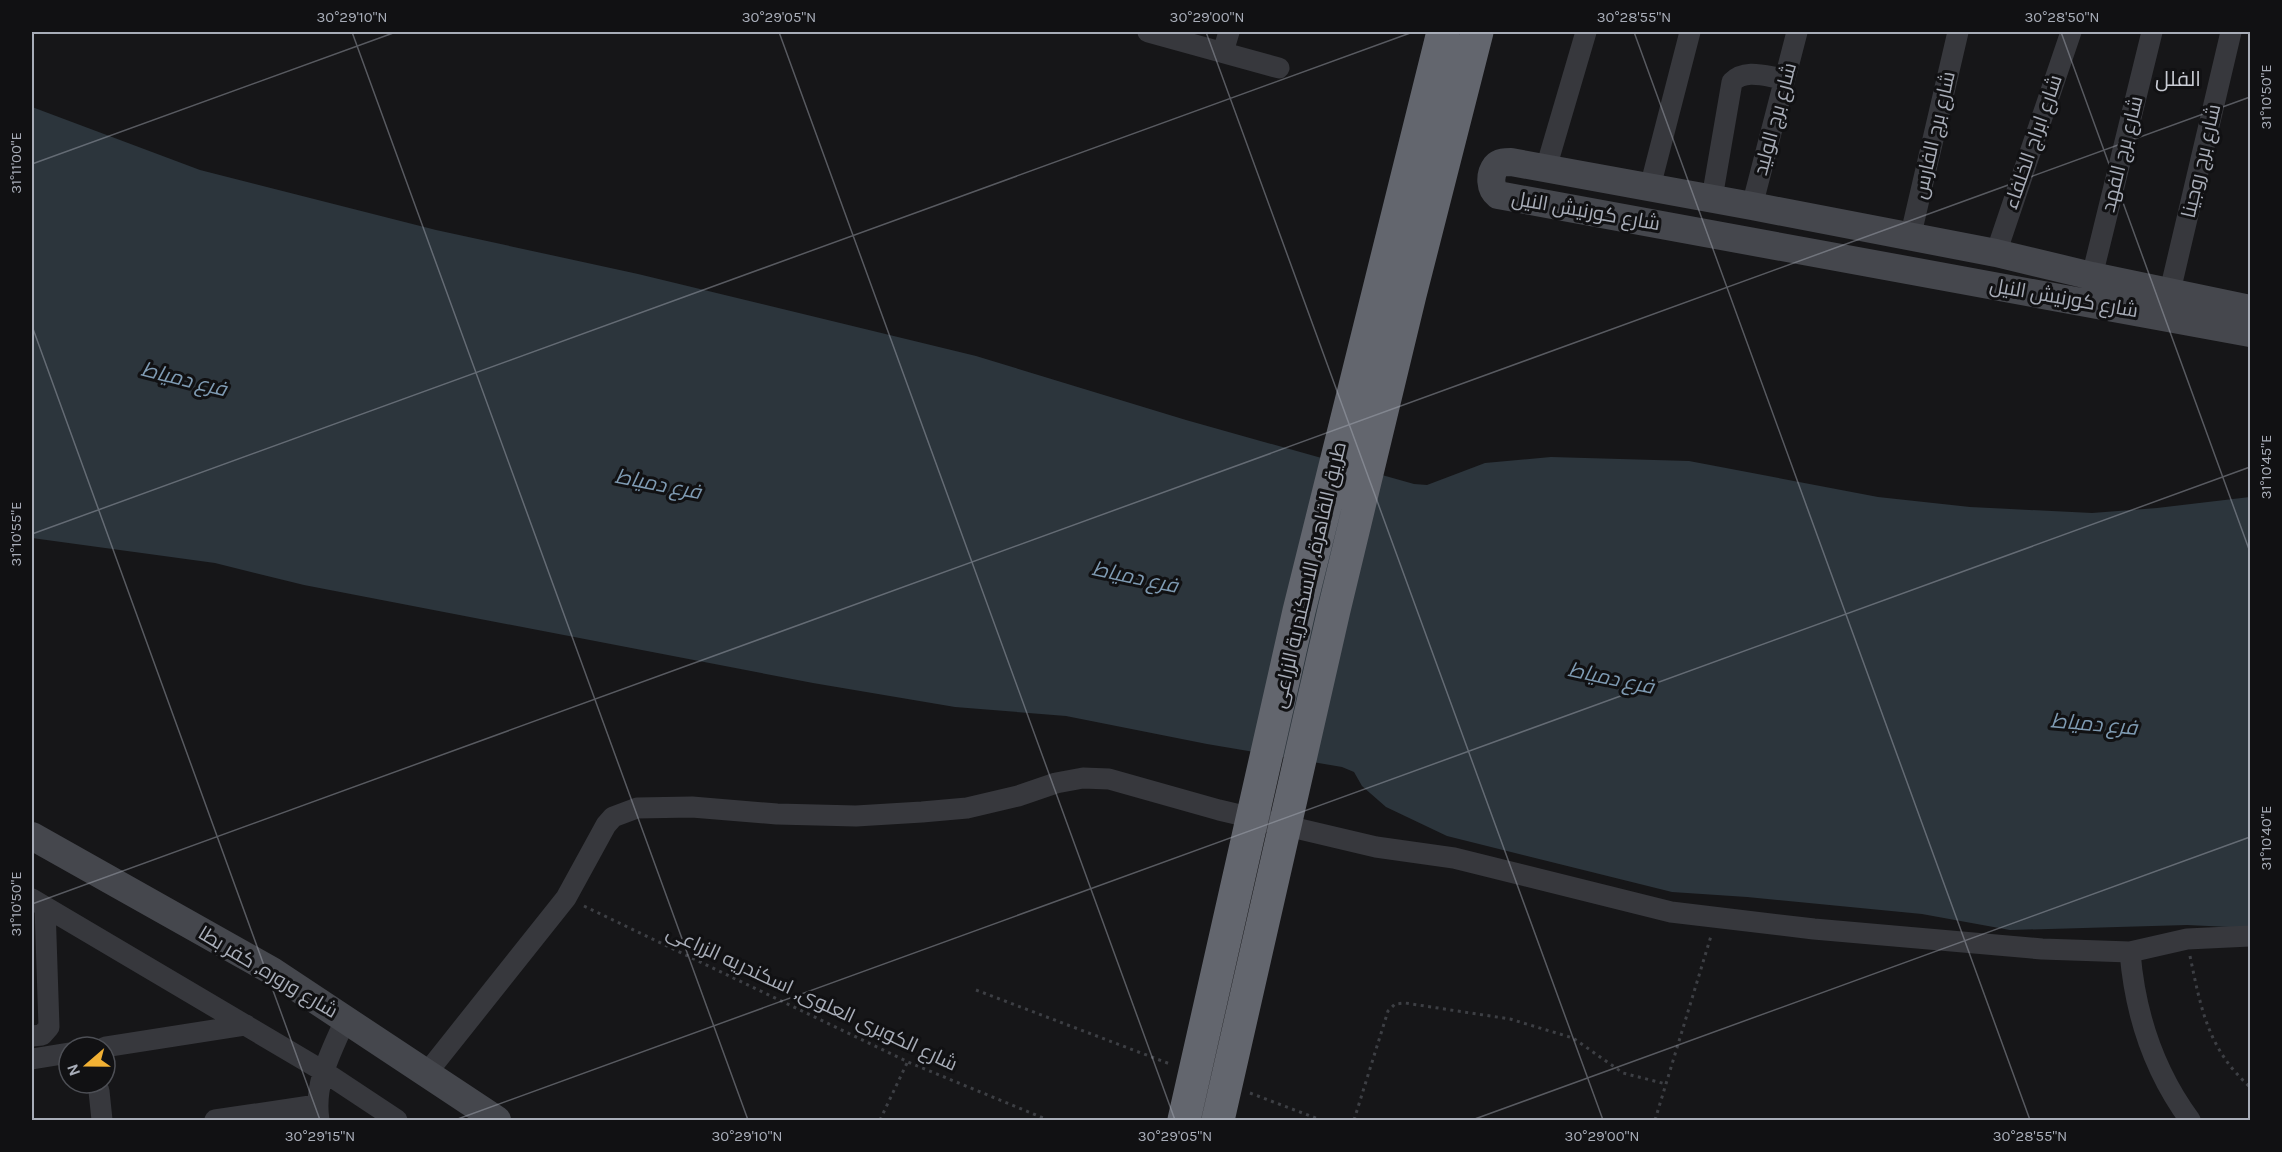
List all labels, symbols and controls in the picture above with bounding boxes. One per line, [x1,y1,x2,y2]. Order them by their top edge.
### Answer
text: 30°29'10"N [317,8,387,26]
text: 30°29'05"N [742,8,816,26]
text: 30°29'00"N [1170,8,1244,26]
text: 30°28'55"N [1597,8,1671,26]
text: 30°28'50"N [2024,8,2100,26]
street label: شارع برج الوليد [1749,60,1803,178]
text: 31°10'50"E [2257,64,2275,130]
district label: الفلل [2155,67,2201,92]
street label: شارع برج الفارس [1908,69,1962,201]
street label: شارع ابراج الخلفاء [1999,72,2069,213]
street label: شارع برج الفهد [2096,94,2149,215]
street label: شارع برج روجينا [2177,102,2227,221]
text: 31°11'00"E [7,132,25,194]
street label: شارع كورنيش النيل [1510,187,1662,237]
street label: شارع كورنيش النيل [1988,274,2140,324]
water label: فرع دمياط [138,357,230,403]
text: 31°10'45"E [2257,435,2275,499]
street label: طريق القاهرة, الاسكندرية الزراعى [1267,440,1352,711]
water label: فرع دمياط [613,464,704,506]
text: 31°10'55"E [7,502,25,566]
water label: فرع دمياط [1089,556,1181,600]
water label: فرع دمياط [1565,657,1657,701]
water label: فرع دمياط [2049,708,2140,742]
text: 31°10'40"E [2257,805,2275,871]
text: 31°10'50"E [7,871,25,937]
street label: شارع الكوبرى العلوى, اسكندريه الزراعى [662,920,961,1078]
street label: شارع وروره, كفر بطا [193,921,342,1024]
north arrow [57,1035,117,1095]
text: N [62,1061,84,1079]
text: 30°29'15"N [285,1127,355,1145]
text: 30°29'10"N [712,1127,782,1145]
text: 30°29'05"N [1138,1127,1212,1145]
text: 30°29'00"N [1565,1127,1639,1145]
text: 30°28'55"N [1993,1127,2067,1145]

